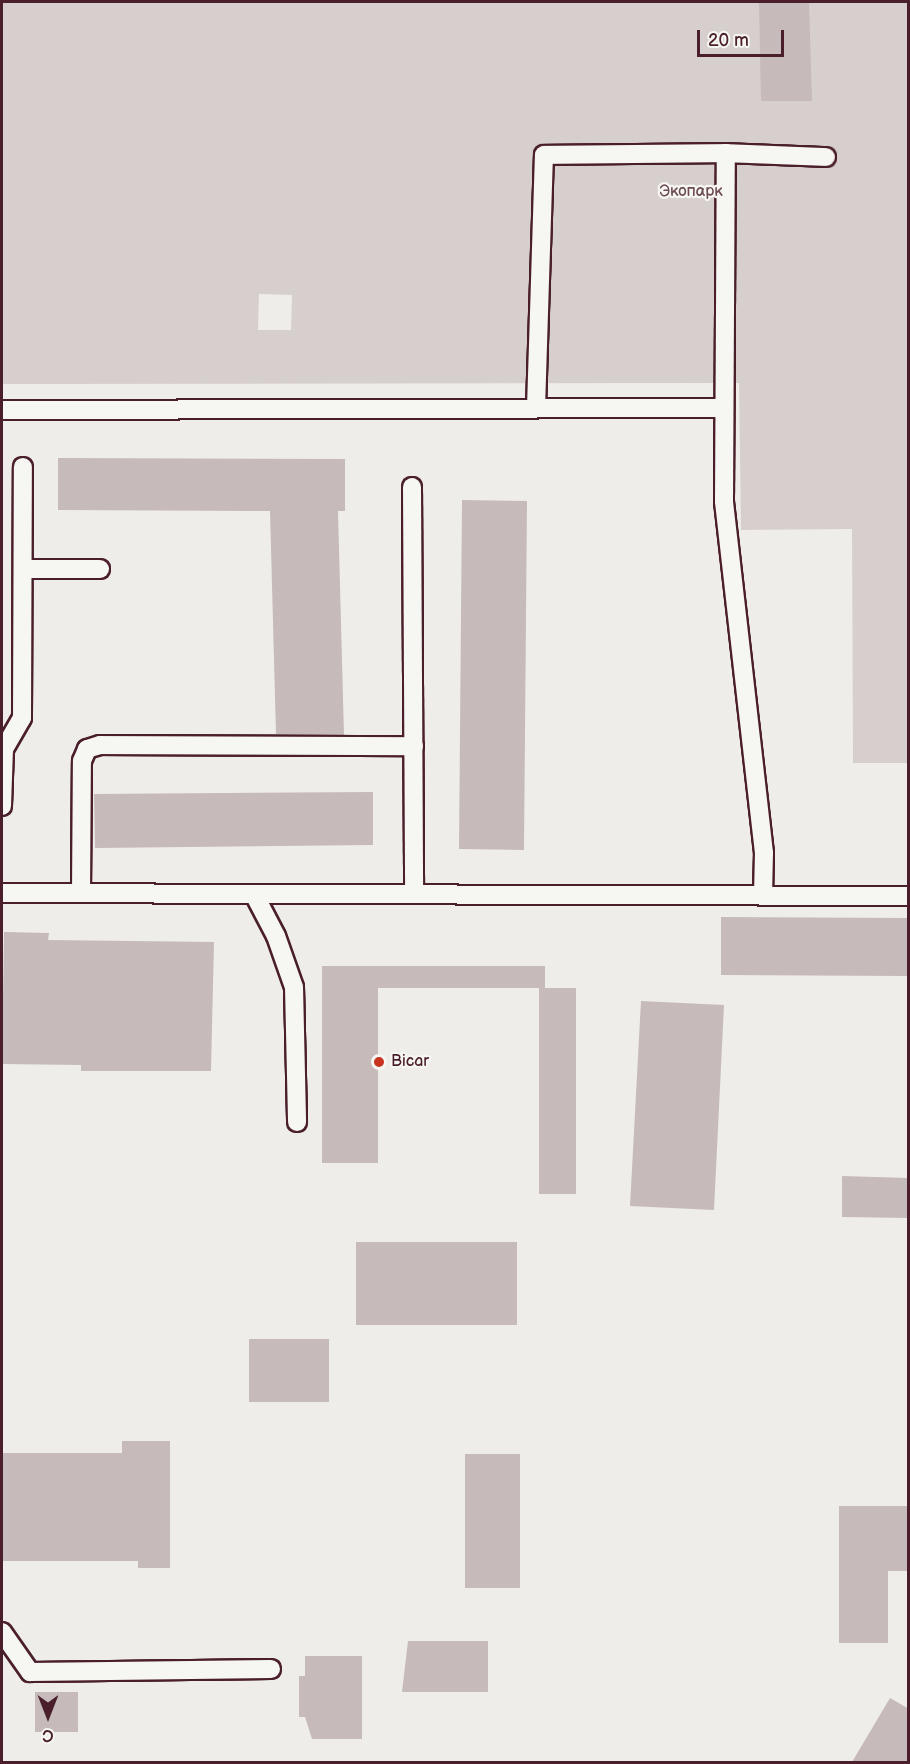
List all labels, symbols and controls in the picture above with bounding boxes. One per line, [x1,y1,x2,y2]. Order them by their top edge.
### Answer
scale bar [700,18,787,56]
text: 20 m [708,30,749,51]
park label: Экопарк [659,182,723,202]
place label: Bicar [391,1052,429,1072]
marker: Bicar [372,1055,386,1069]
north arrow [18,1686,78,1746]
text: С [42,1725,54,1744]

